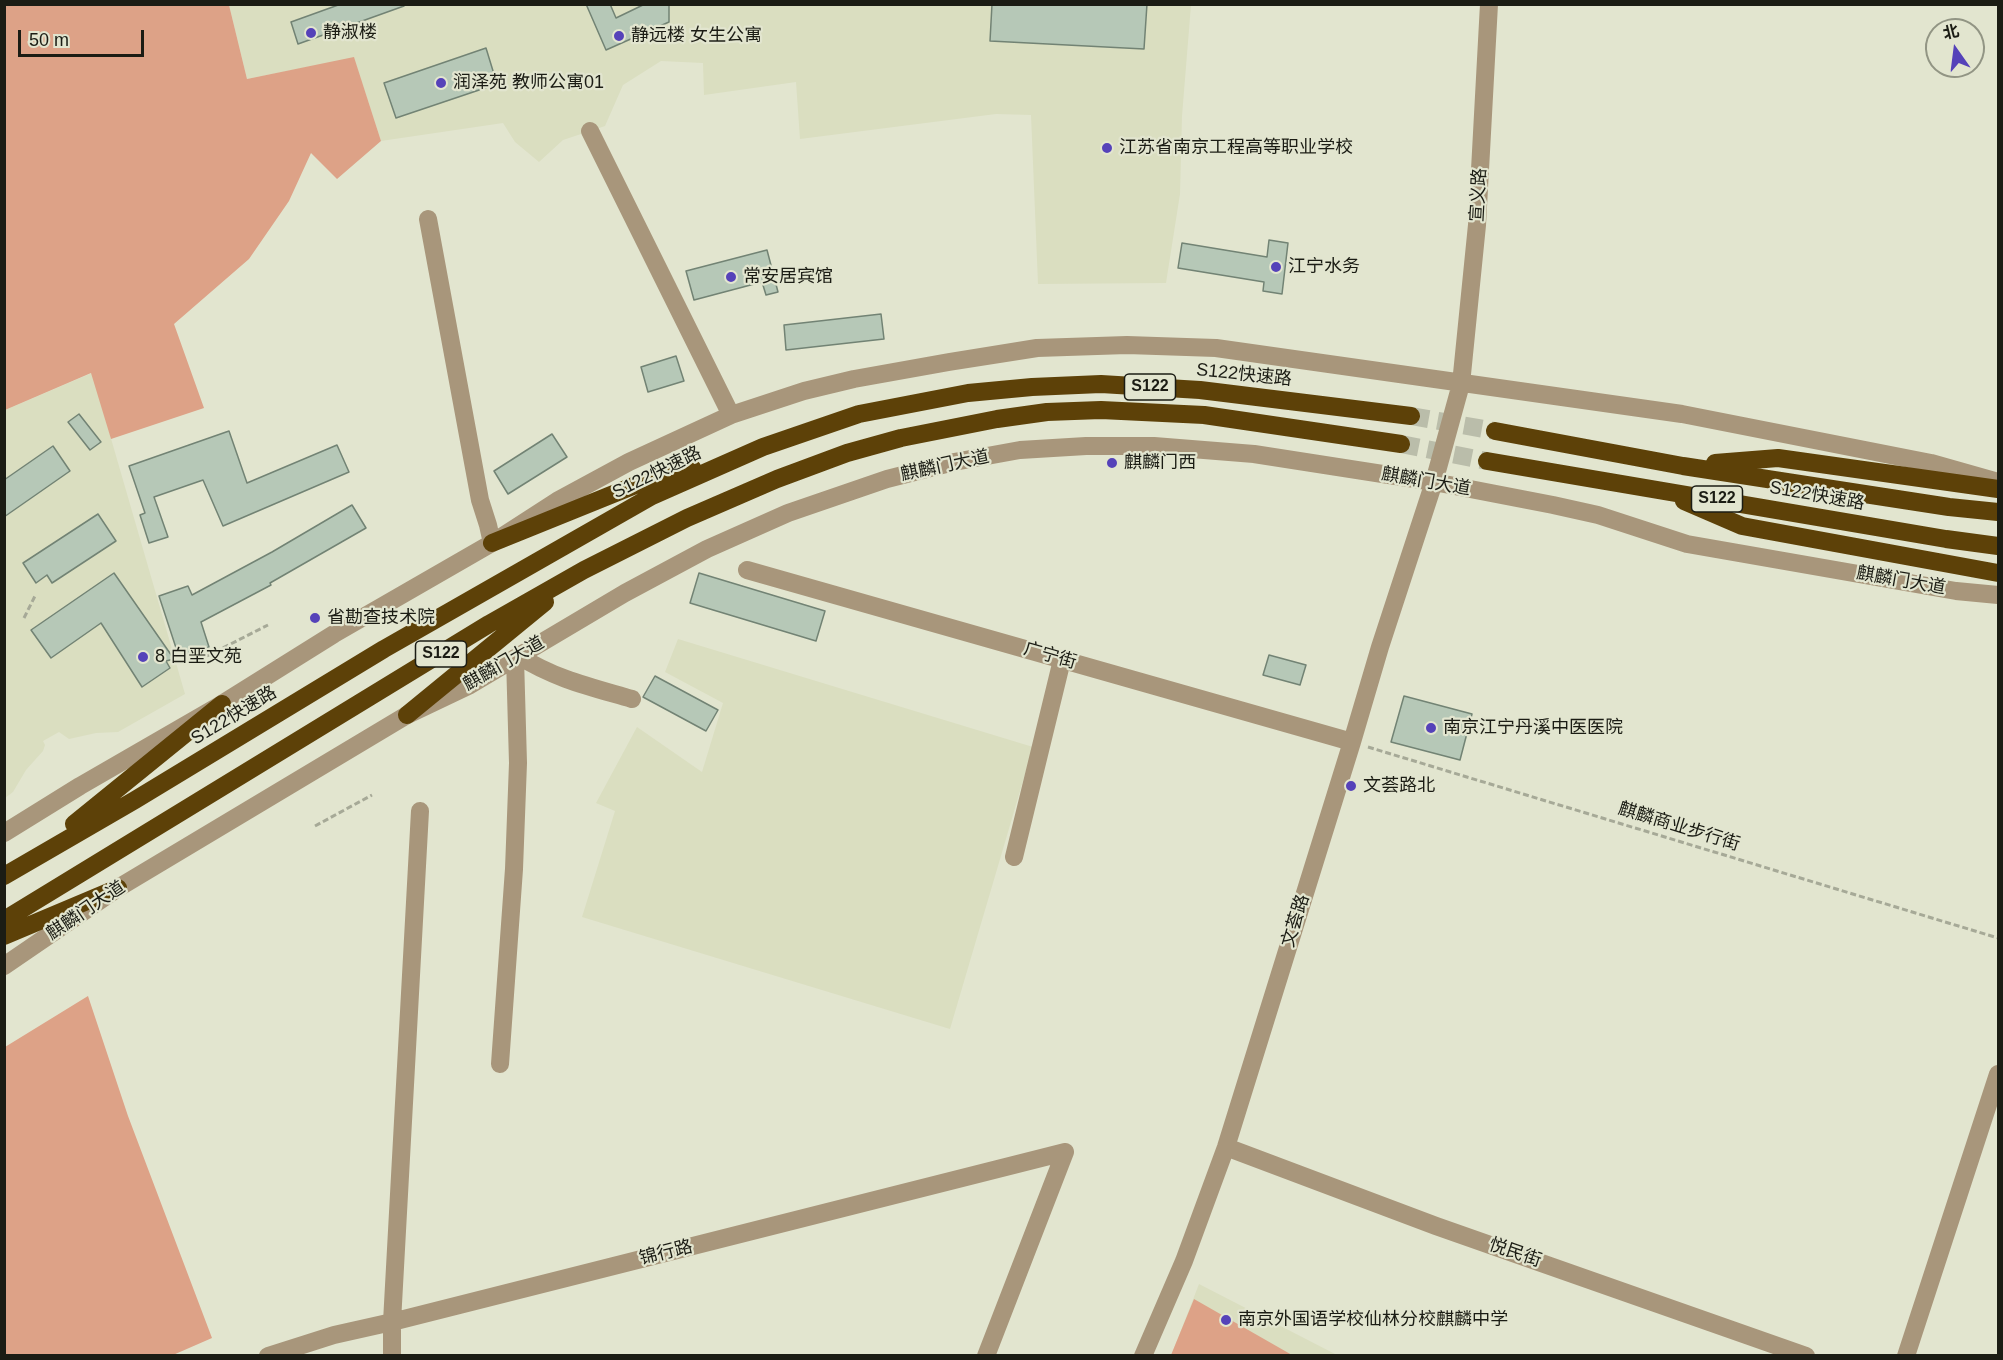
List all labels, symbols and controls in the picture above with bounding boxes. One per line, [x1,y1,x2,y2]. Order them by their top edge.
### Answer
scale bar [21,18,147,56]
north arrow [1925,18,1985,78]
place label: 静淑楼 [323,22,377,44]
text: 北 [1941,22,1961,42]
place label: 静远楼 女生公寓 [631,25,762,47]
marker: 静淑楼 [304,26,318,40]
marker: 静远楼 女生公寓 [612,29,626,43]
text: 50 m [29,30,69,50]
place label: 润泽苑 教师公寓01 [453,72,604,94]
marker: 润泽苑 教师公寓01 [434,76,448,90]
place label: 江苏省南京工程高等职业学校 [1119,137,1353,159]
marker: 江苏省南京工程高等职业学校 [1100,141,1114,155]
street label: 宣义路 [1467,167,1491,223]
place label: 江宁水务 [1288,256,1360,278]
marker: 江宁水务 [1269,260,1283,274]
place label: 常安居宾馆 [743,266,833,288]
marker: 常安居宾馆 [724,270,738,284]
street label: S122快速路 [1195,359,1293,391]
road number: S122 [1124,374,1176,400]
street label: S122快速路 [609,442,705,504]
street label: 麒麟门大道 [899,446,991,486]
place label: 麒麟门西 [1124,452,1196,474]
marker: 麒麟门西 [1105,456,1119,470]
street label: 麒麟门大道 [1380,464,1472,500]
street label: S122快速路 [1768,477,1866,515]
road number: S122 [1692,486,1742,512]
street label: 麒麟门大道 [1855,563,1947,599]
place label: 省勘查技术院 [327,607,435,629]
marker: 省勘查技术院 [308,611,322,625]
street label: 麒麟门大道 [460,632,548,696]
street label: 广宁街 [1021,638,1079,674]
road number: S122 [416,641,466,667]
place label: 8 白垩文苑 [155,646,242,668]
marker: 8 白垩文苑 [136,650,150,664]
street label: S122快速路 [187,682,281,750]
place label: 南京江宁丹溪中医医院 [1443,717,1623,739]
marker: 南京江宁丹溪中医医院 [1424,721,1438,735]
place label: 文荟路北 [1363,775,1435,797]
marker: 文荟路北 [1344,779,1358,793]
street label: 麒麟商业步行街 [1616,798,1742,856]
street label: 麒麟门大道 [43,877,129,945]
street label: 文荟路 [1278,892,1314,950]
street label: 悦民街 [1486,1234,1544,1272]
street label: 锦行路 [637,1236,695,1270]
place label: 南京外国语学校仙林分校麒麟中学 [1238,1309,1508,1331]
marker: 南京外国语学校仙林分校麒麟中学 [1219,1313,1233,1327]

